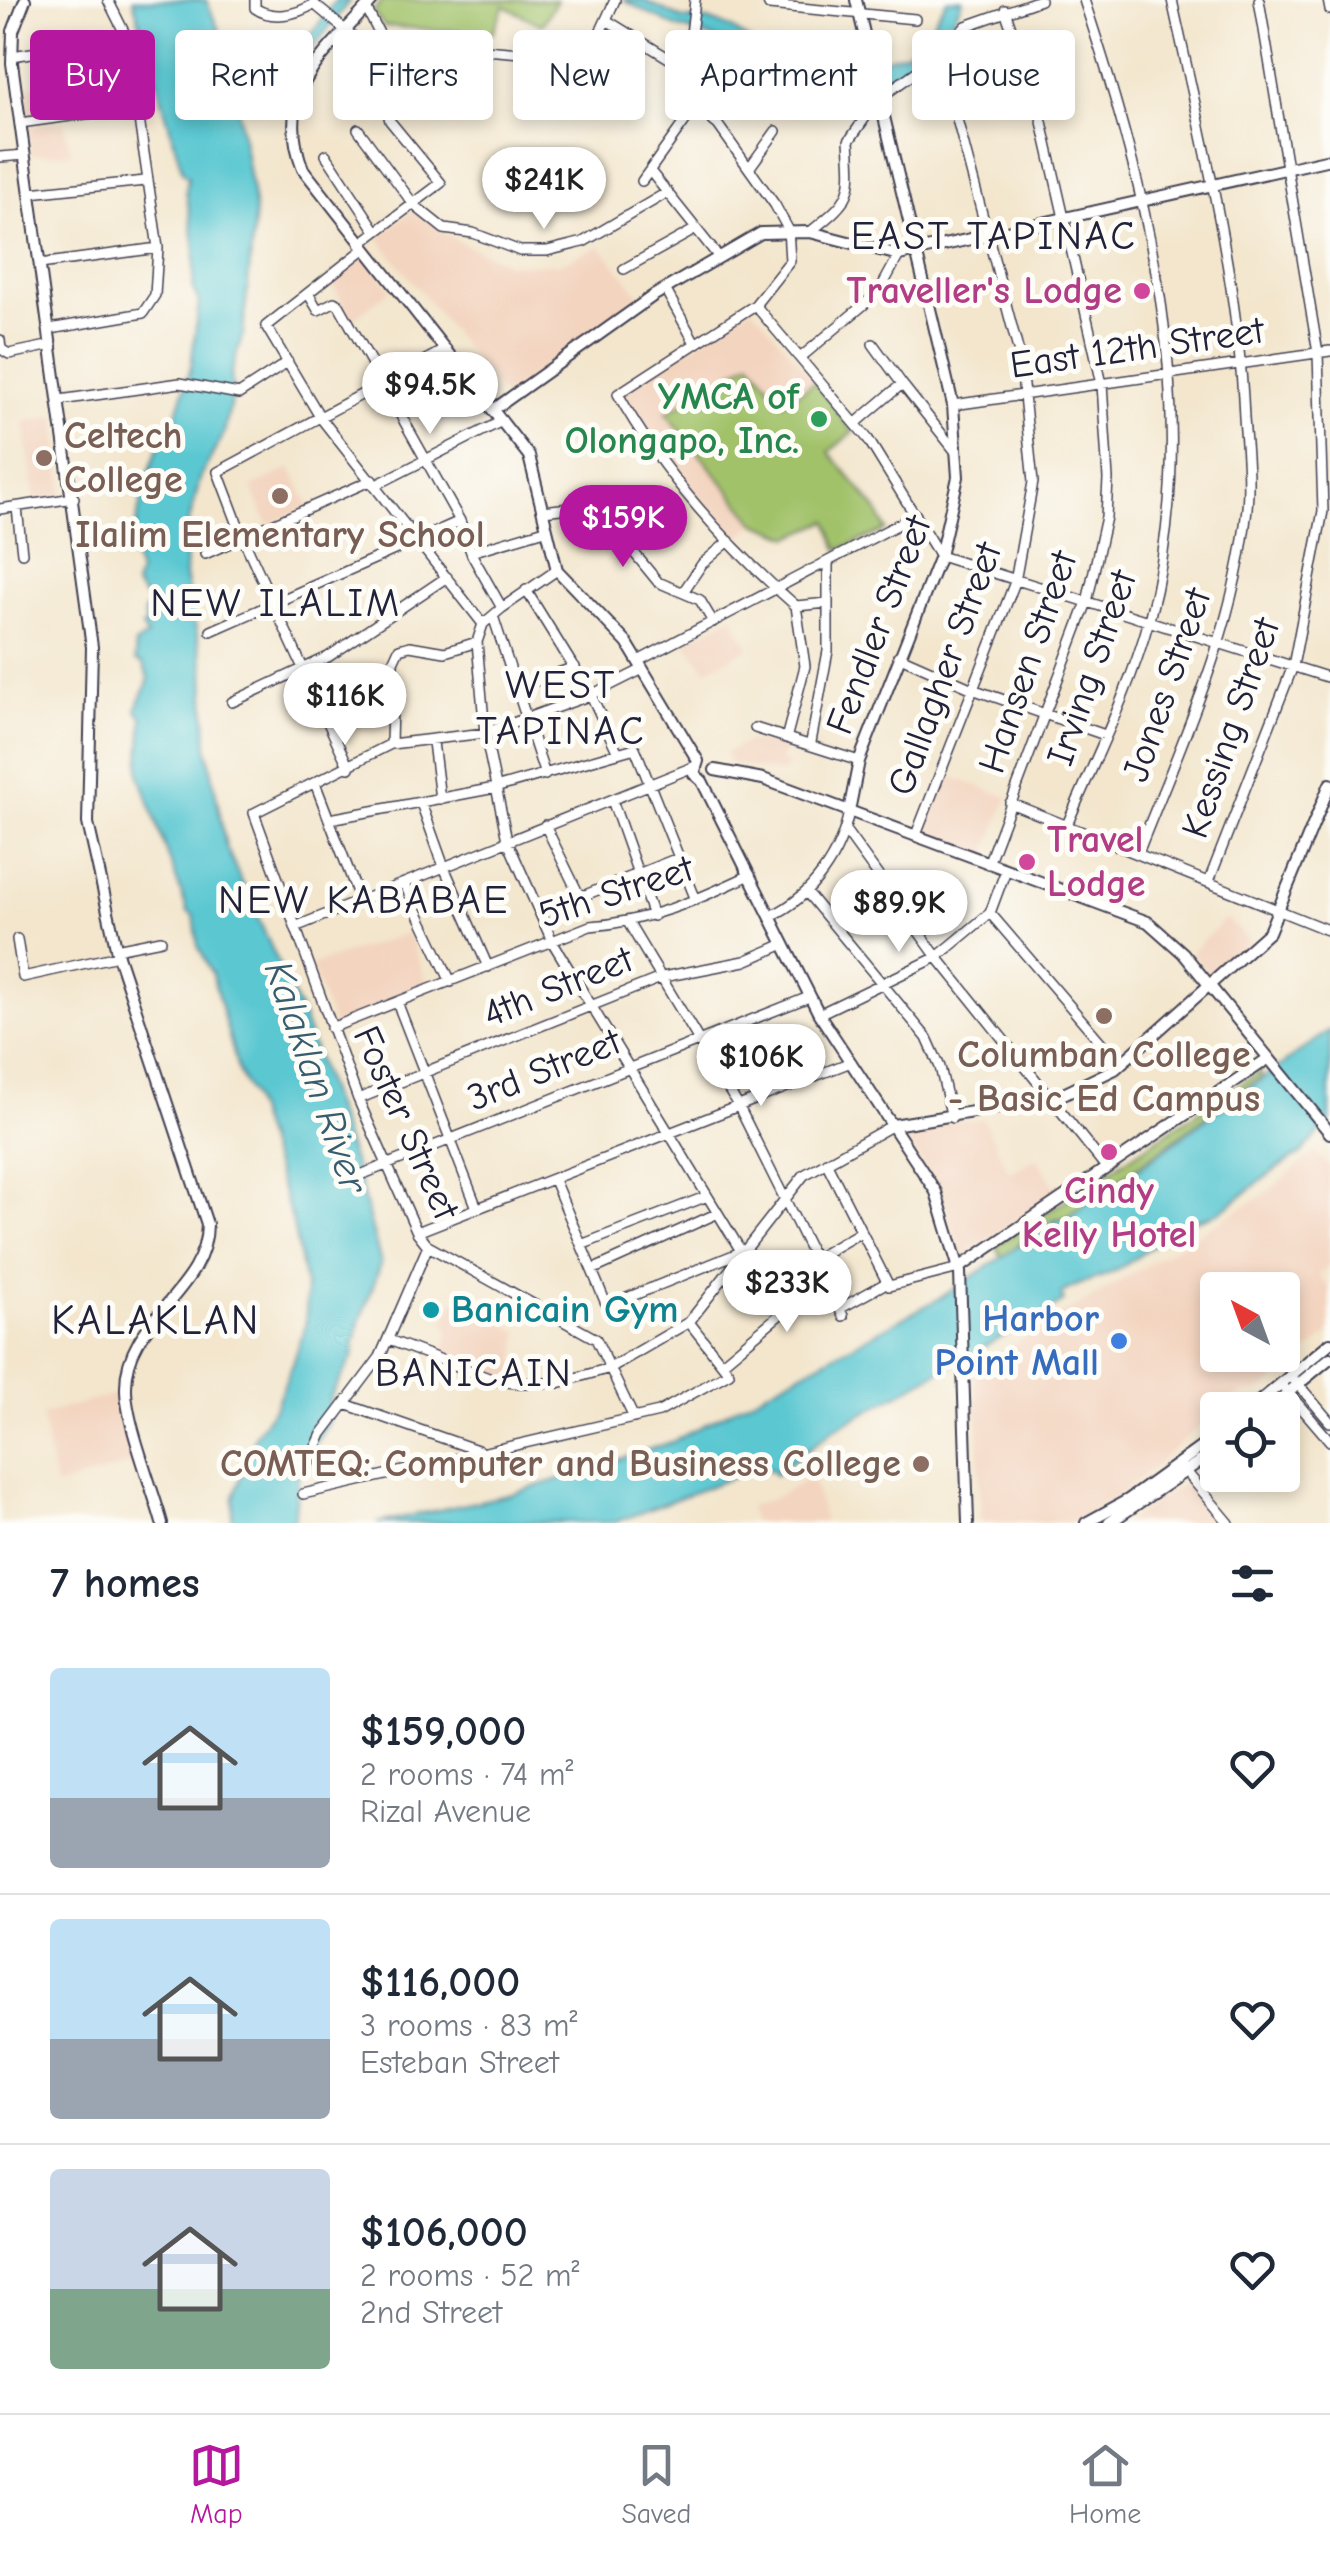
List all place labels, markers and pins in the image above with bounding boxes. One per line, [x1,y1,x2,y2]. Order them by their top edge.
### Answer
pin: $241K [474,147,614,232]
place label: Traveller's Lodge [847,269,1122,313]
marker: Traveller's Lodge [1131,280,1153,302]
pin: $94.5K [349,352,511,437]
place label: YMCA of Olongapo, Inc. [564,375,801,463]
marker: YMCA of Olongapo, Inc. [808,408,830,430]
place label: Celtech College [64,414,183,502]
marker: Celtech College [33,447,55,469]
marker: Ilalim Elementary School [269,485,291,507]
pin: $159K [553,485,693,570]
place label: Ilalim Elementary School [75,513,485,557]
pin: $116K [275,663,415,748]
place label: Travel Lodge [1047,818,1145,906]
marker: Travel Lodge [1016,851,1038,873]
pin: $89.9K [818,870,980,955]
marker: Columban College - Basic Ed Campus [1093,1005,1115,1027]
pin: $106K [691,1024,831,1109]
place label: Columban College - Basic Ed Campus [948,1033,1260,1121]
marker: Cindy Kelly Hotel [1098,1141,1120,1163]
place label: Cindy Kelly Hotel [1022,1169,1196,1257]
pin: $233K [717,1250,857,1335]
place label: Banicain Gym [451,1288,678,1332]
place label: Harbor Point Mall [935,1297,1100,1385]
marker: Banicain Gym [420,1299,442,1321]
marker: Harbor Point Mall [1108,1330,1130,1352]
place label: COMTEQ: Computer and Business College [220,1442,901,1486]
marker: COMTEQ: Computer and Business College [910,1453,932,1475]

